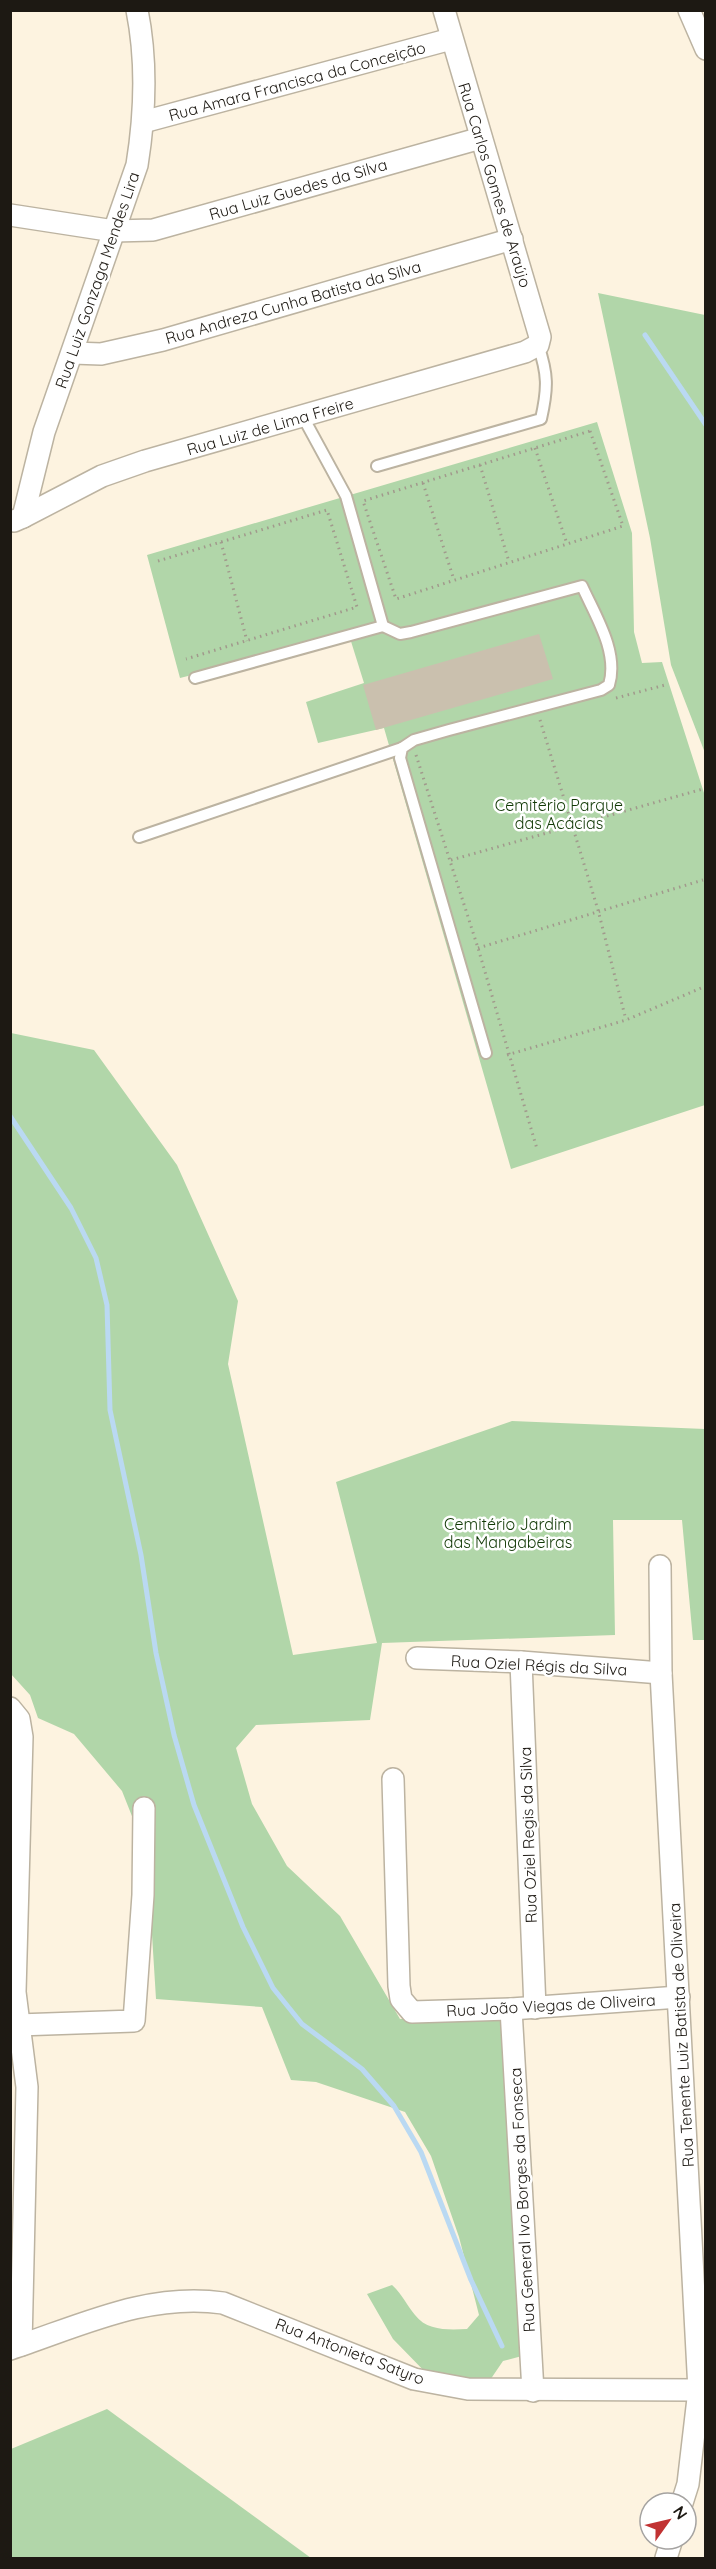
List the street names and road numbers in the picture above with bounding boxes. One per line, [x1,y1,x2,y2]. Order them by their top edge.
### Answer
street label: Rua Amara Francisca da Conceição [166,37,428,125]
street label: Rua Carlos Gomes de Araújo [454,80,536,290]
street label: Rua Luiz Guedes da Silva [207,154,389,224]
street label: Rua Luiz Gonzaga Mendes Lira [50,169,144,391]
street label: Rua Andreza Cunha Batista da Silva [163,256,423,348]
street label: Rua Luiz de Lima Freire [184,393,356,459]
street label: Rua Oziel Régis da Silva [450,1650,628,1680]
street label: Rua Oziel Regis da Silva [515,1746,541,1924]
street label: Rua Tenente Luiz Batista de Oliveira [664,1902,698,2168]
street label: Rua João Viegas de Oliveira [446,1990,656,2020]
street label: Rua General Ivo Borges da Fonseca [505,2067,539,2333]
street label: Rua Antonieta Satyro [273,2313,427,2389]

